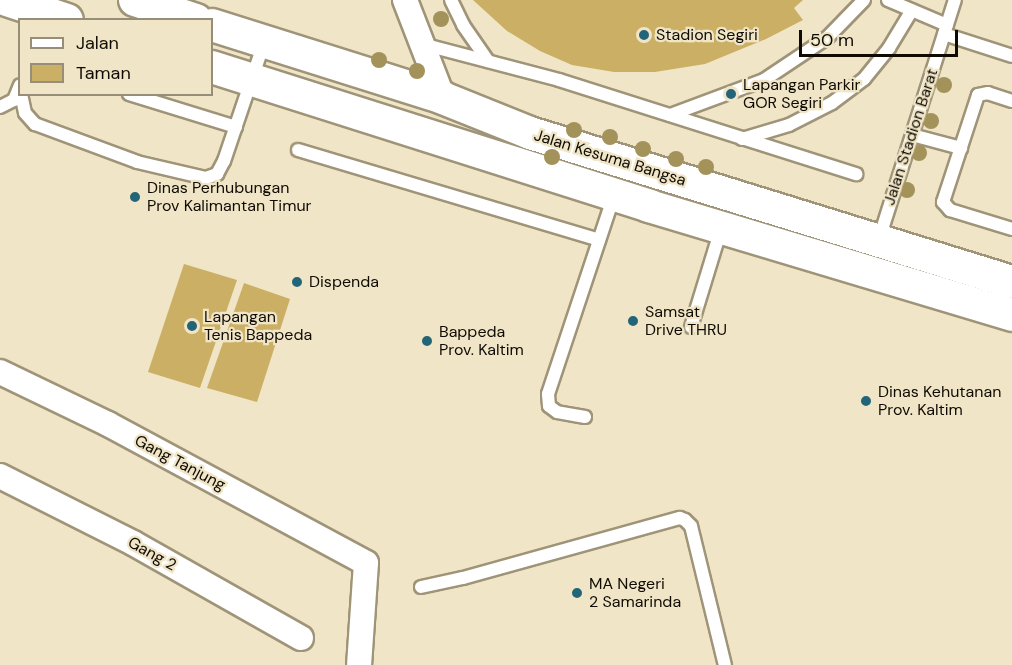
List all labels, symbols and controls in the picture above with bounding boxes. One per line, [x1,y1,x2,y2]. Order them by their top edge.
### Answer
legend [18,18,213,96]
scale bar [802,18,961,56]
place label: Stadion Segiri [656,25,758,45]
marker: Stadion Segiri [637,28,651,42]
text: 50 m [810,28,854,52]
text: Jalan [76,31,119,55]
text: Taman [76,61,131,85]
street label: Jalan Stadion Barat [880,66,942,208]
place label: Lapangan Parkir GOR Segiri [743,75,860,113]
marker: Lapangan Parkir GOR Segiri [724,87,738,101]
street label: Jalan Kesuma Bangsa [532,126,688,190]
place label: Dinas Perhubungan Prov Kalimantan Timur [147,178,311,216]
marker: Dinas Perhubungan Prov Kalimantan Timur [128,190,142,204]
place label: Dispenda [309,272,379,292]
marker: Dispenda [290,275,304,289]
place label: Samsat Drive THRU [645,302,727,340]
place label: Lapangan Tenis Bappeda [204,307,312,345]
marker: Samsat Drive THRU [626,314,640,328]
marker: Lapangan Tenis Bappeda [185,319,199,333]
place label: Bappeda Prov. Kaltim [439,322,524,360]
marker: Bappeda Prov. Kaltim [420,334,434,348]
place label: Dinas Kehutanan Prov. Kaltim [878,382,1001,420]
marker: Dinas Kehutanan Prov. Kaltim [859,394,873,408]
street label: Gang Tanjung [131,431,229,495]
street label: Gang 2 [124,533,180,575]
place label: MA Negeri 2 Samarinda [589,574,681,612]
marker: MA Negeri 2 Samarinda [570,586,584,600]

